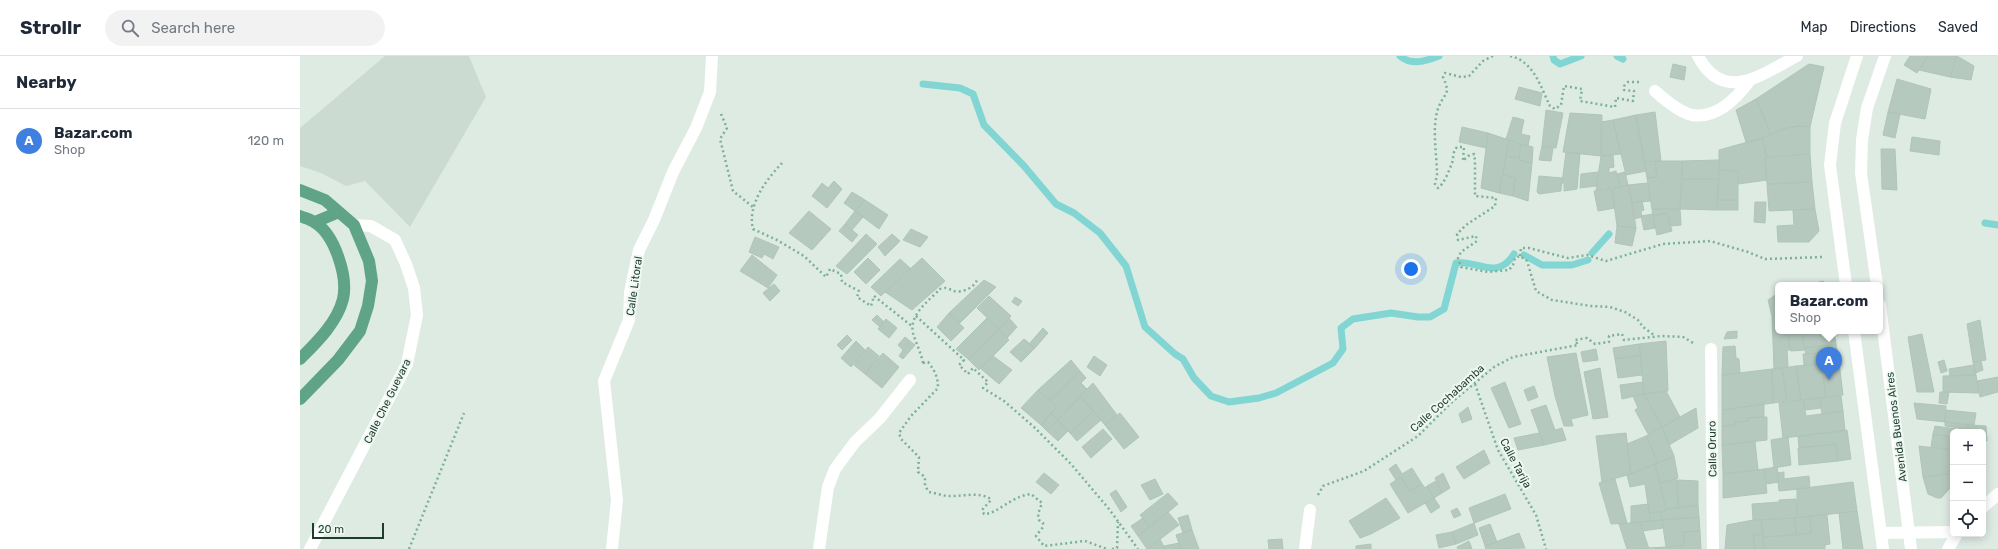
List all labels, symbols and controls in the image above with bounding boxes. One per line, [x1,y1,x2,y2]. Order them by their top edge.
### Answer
search box [105,10,385,46]
text: Strollr [20,16,81,39]
icon: search [119,17,141,39]
text: Search here [151,19,235,37]
text: Map [1801,19,1828,36]
text: Directions [1850,19,1916,36]
text: Saved [1938,19,1978,36]
text: Nearby [16,72,77,92]
text: Bazar.com [54,124,133,142]
text: A [24,133,34,148]
text: 120 m [248,133,284,148]
text: Shop [54,142,85,157]
street label: Calle Litoral [624,256,645,317]
your location [1401,259,1421,279]
popup [1775,282,1883,334]
text: Bazar.com [1790,292,1868,310]
text: Shop [1790,310,1821,325]
pin: A [1816,347,1842,380]
street label: Calle Che Guevara [361,357,414,446]
street label: Calle Cochabamba [1408,362,1487,435]
street label: Avenida Buenos Aires [1883,371,1910,483]
street label: Calle Oruro [1706,421,1719,477]
map controls [1950,429,1986,537]
button: + [1950,429,1986,465]
street label: Calle Tarija [1497,436,1534,490]
button: − [1950,465,1986,501]
button: locate [1950,501,1986,537]
scale bar [312,521,384,540]
text: 20 m [318,523,344,536]

